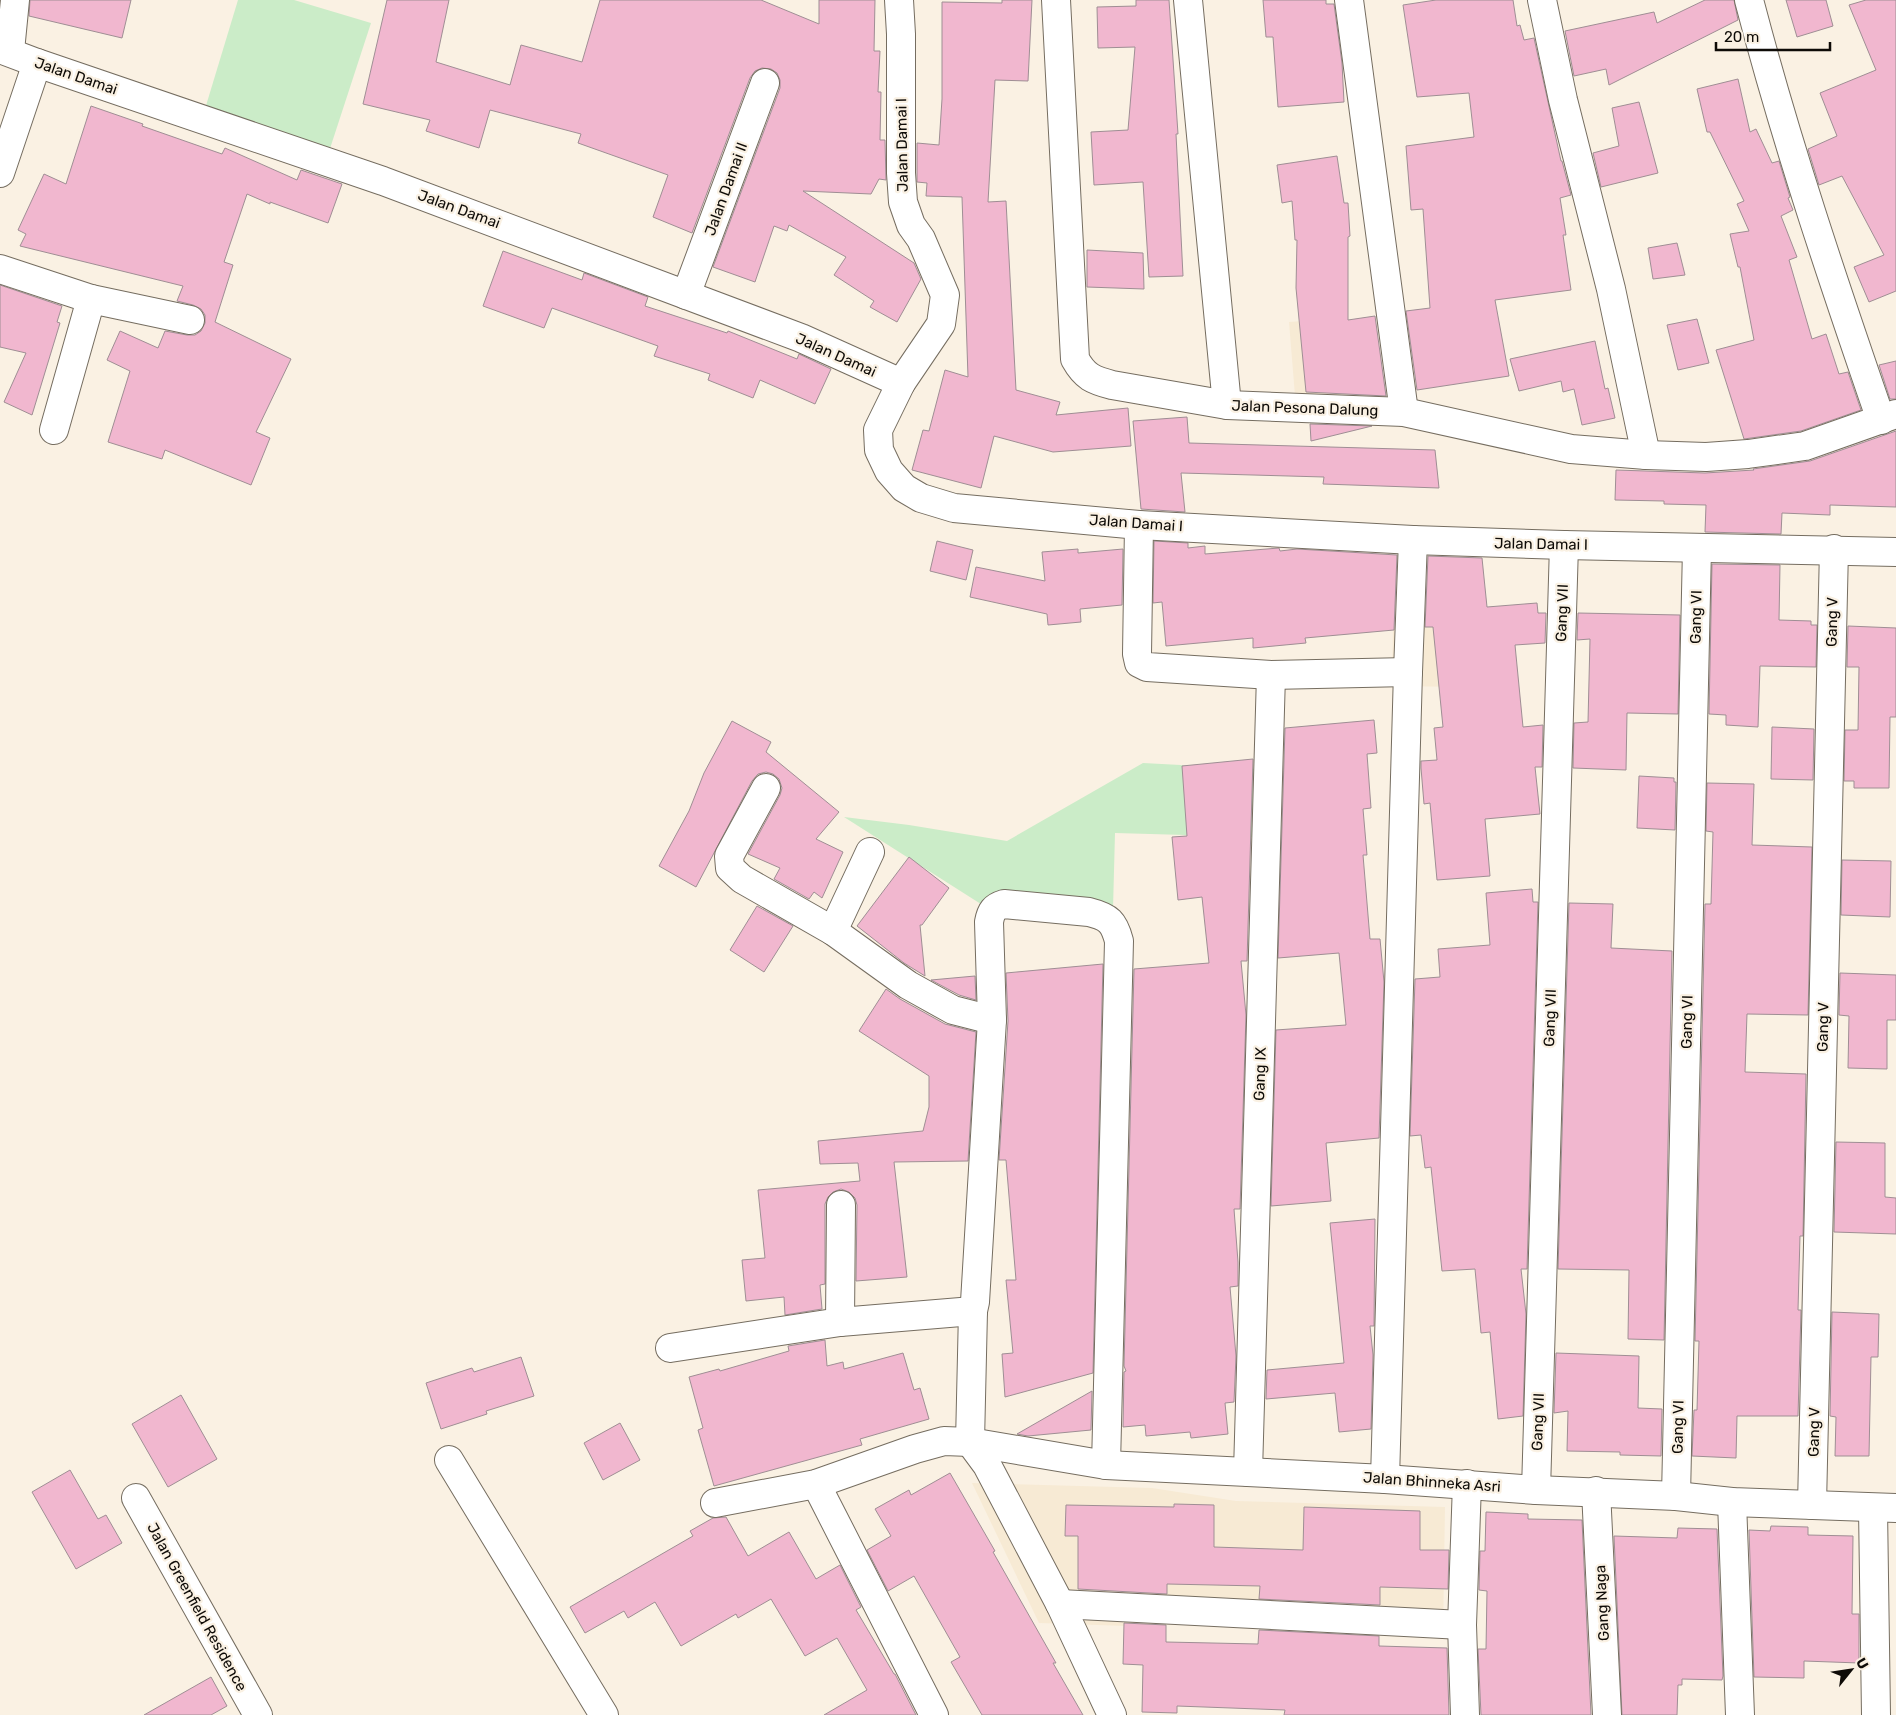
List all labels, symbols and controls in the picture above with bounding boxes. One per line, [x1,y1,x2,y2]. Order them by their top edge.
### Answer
scale bar [1716,20,1830,52]
text: 20 m [1724,28,1759,46]
street label: Jalan Damai [32,53,120,99]
street label: Jalan Damai I [892,98,912,192]
street label: Jalan Damai II [701,140,751,238]
street label: Jalan Damai [415,186,503,232]
street label: Jalan Damai [793,329,879,381]
street label: Jalan Pesona Dalung [1231,396,1379,420]
street label: Jalan Damai I [1088,511,1184,535]
street label: Jalan Damai I [1494,534,1588,554]
street label: Gang VII [1552,584,1572,642]
street label: Gang VI [1687,590,1705,644]
street label: Gang V [1823,597,1841,647]
street label: Gang VII [1540,989,1560,1047]
street label: Gang VI [1678,995,1696,1049]
street label: Gang V [1814,1002,1832,1052]
street label: Gang IX [1250,1046,1270,1101]
street label: Gang VII [1528,1393,1548,1451]
street label: Gang VI [1669,1400,1687,1454]
street label: Gang V [1805,1407,1823,1457]
street label: Jalan Bhinneka Asri [1363,1468,1501,1496]
street label: Jalan Greenfield Residence [143,1520,251,1694]
street label: Gang Naga [1591,1565,1613,1641]
north arrow [1826,1645,1876,1695]
text: U [1852,1655,1872,1672]

